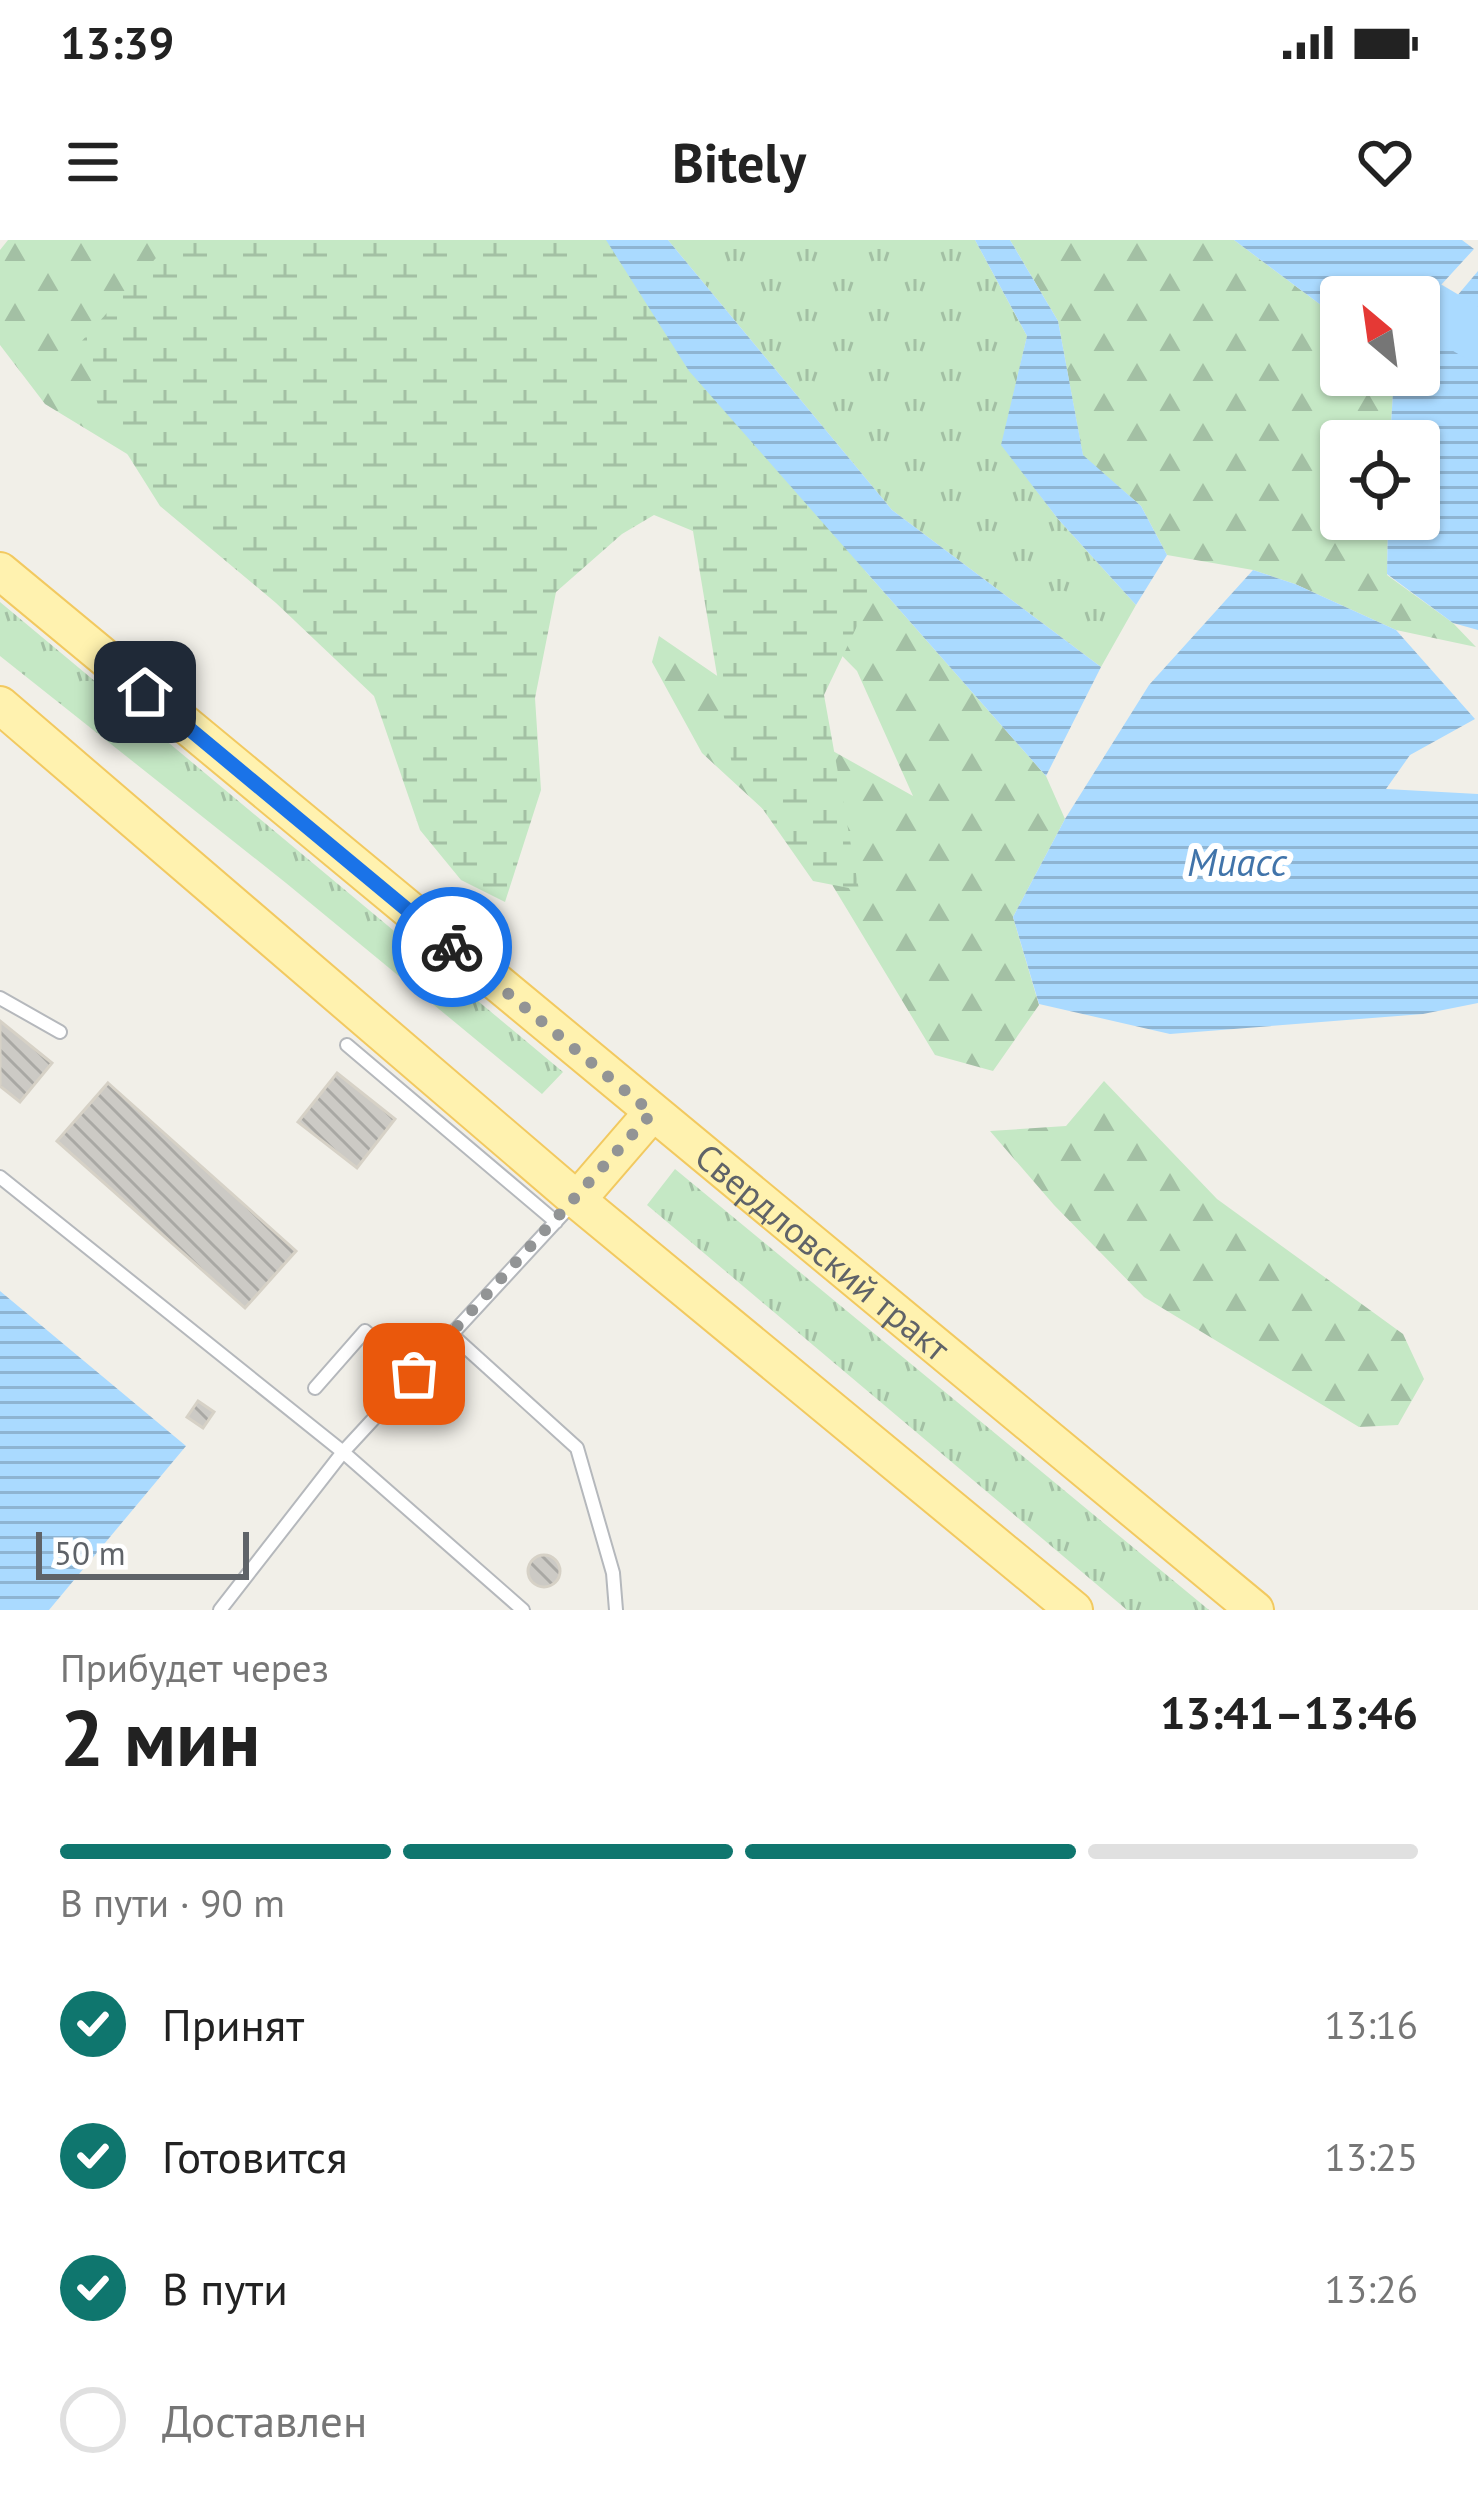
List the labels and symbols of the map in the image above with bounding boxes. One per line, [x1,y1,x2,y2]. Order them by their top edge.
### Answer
north arrow [1320,276,1440,396]
pin [94,641,196,743]
water label: Миасс [1187,836,1288,887]
courier [392,887,512,1007]
street label: Свердловский тракт [686,1133,961,1371]
pin [363,1323,465,1425]
scale bar [36,1526,249,1579]

